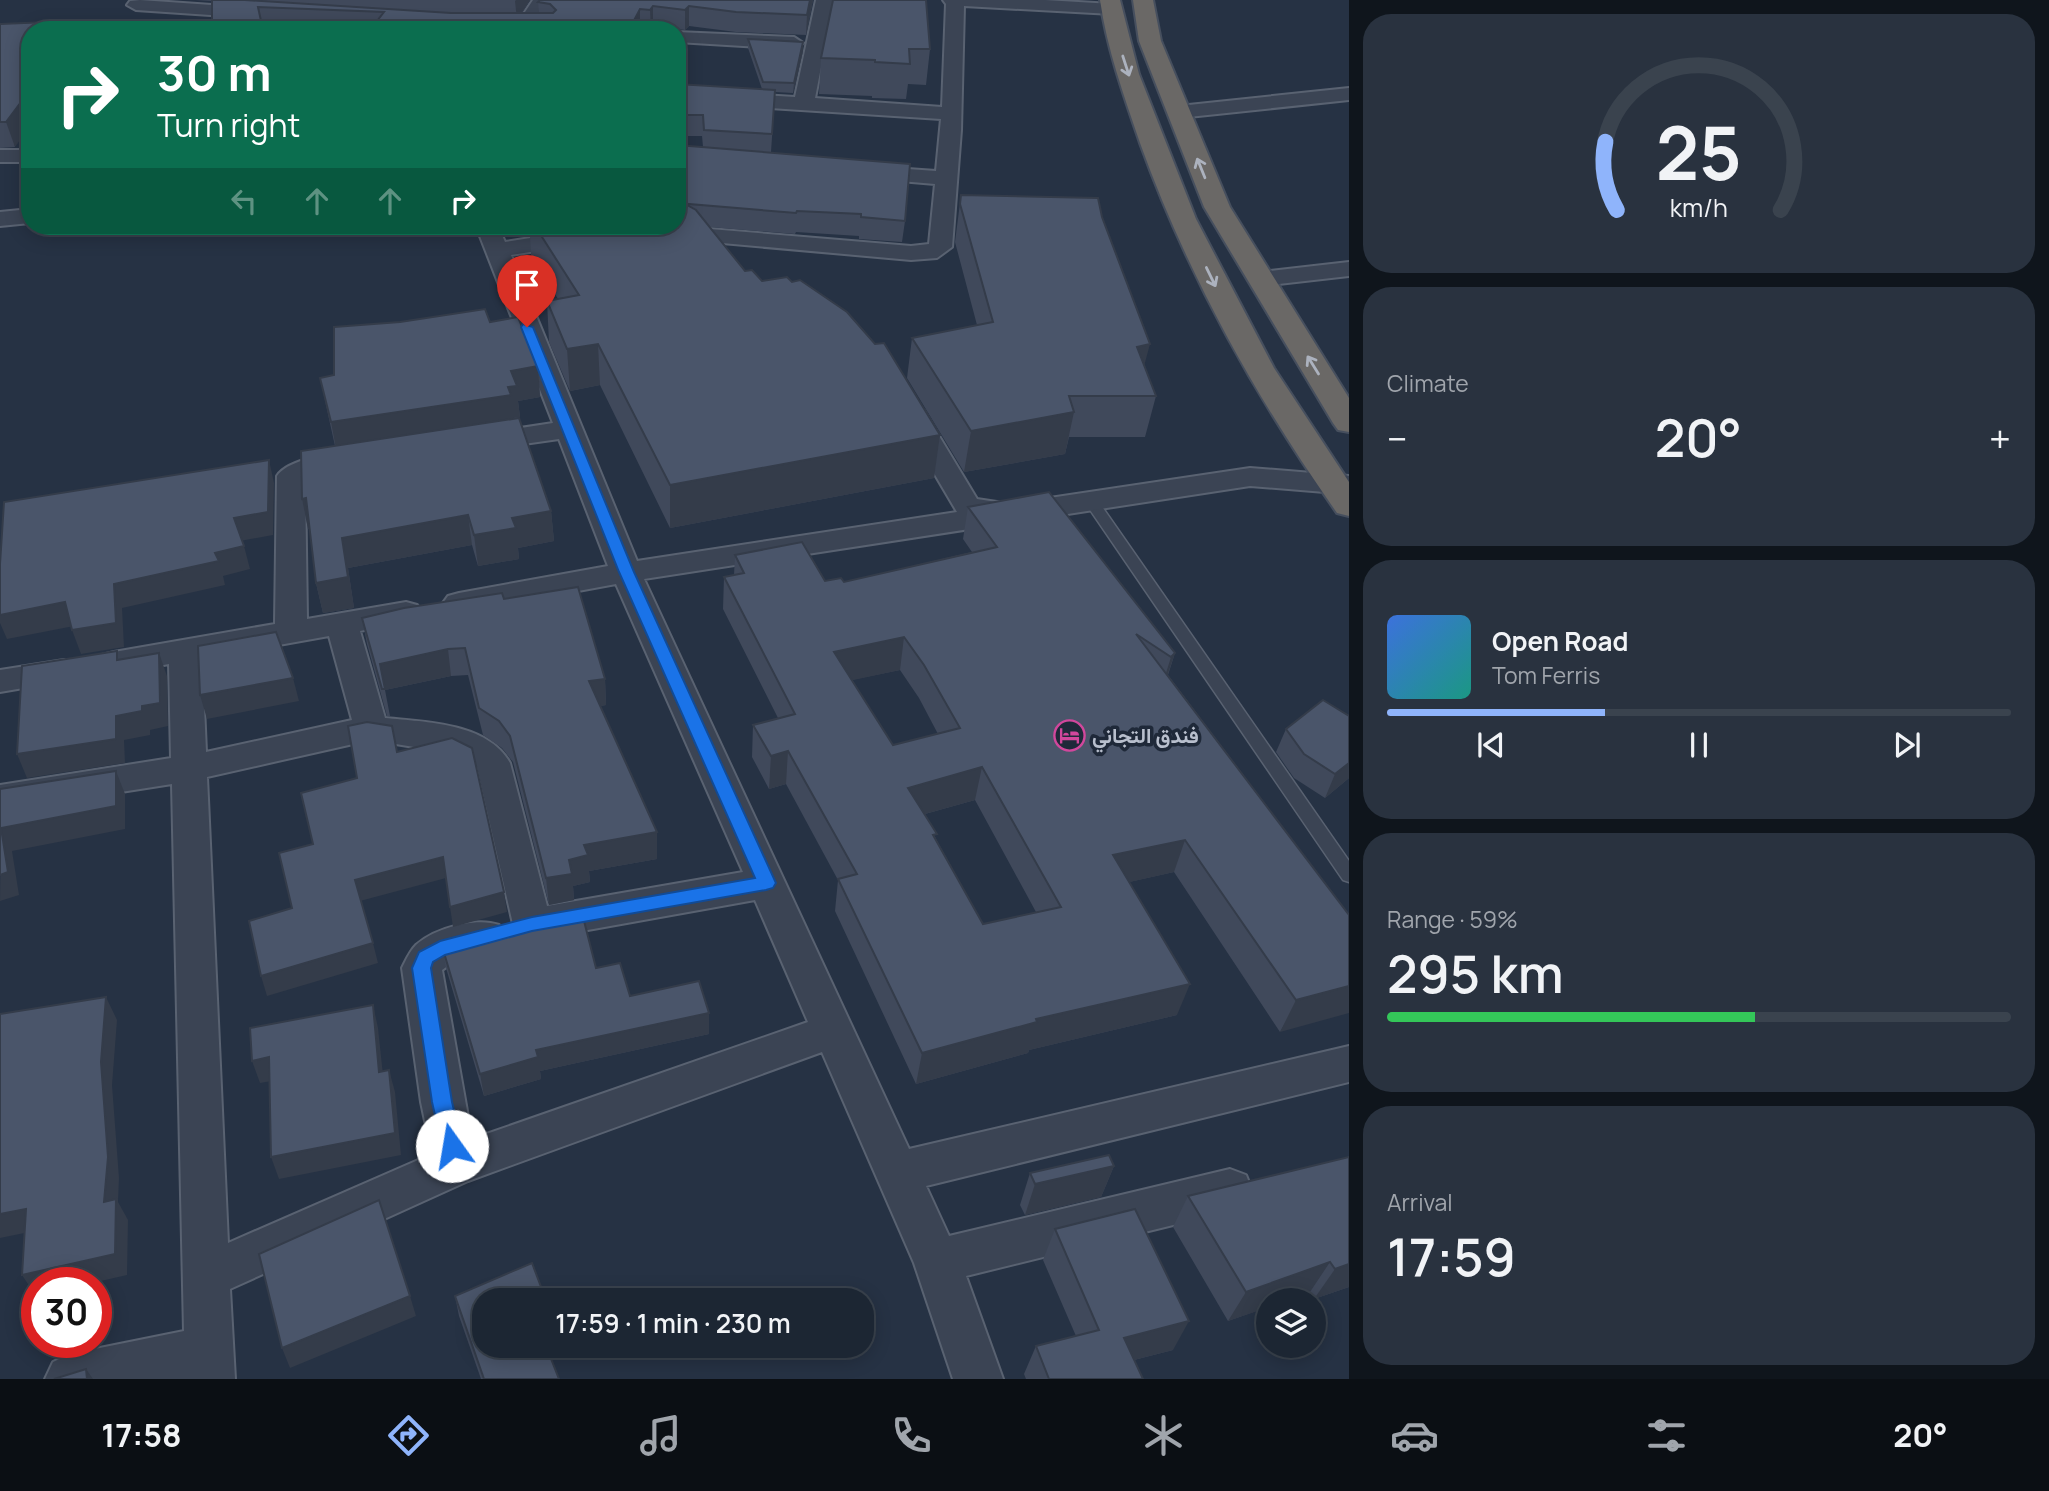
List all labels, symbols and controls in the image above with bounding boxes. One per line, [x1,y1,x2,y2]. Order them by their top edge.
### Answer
text: 30 m [157,39,272,106]
icon: right [42,49,133,140]
one-way arrow [1120,55,1133,77]
text: 25 [1656,102,1742,202]
text: Turn right [157,103,300,147]
one-way arrow [1194,157,1207,179]
icon: left [225,182,263,220]
icon: ahead [298,182,336,220]
icon: ahead [371,182,409,220]
icon: right [444,182,482,220]
text: km/h [1670,189,1728,224]
pin [497,255,557,327]
icon: arrive [508,266,546,304]
one-way arrow [1205,266,1218,287]
one-way arrow [1305,356,1319,376]
text: Climate [1387,367,1469,399]
text: 20° [1655,402,1742,473]
text: − [1387,412,1408,464]
text: + [1989,412,2011,464]
text: Open Road [1492,623,1628,659]
text: Tom Ferris [1492,659,1600,691]
hotel icon: فندق التجاني [1052,719,1086,753]
place label: فندق التجاني [1092,721,1199,753]
icon: previous [1472,726,1510,764]
icon: pause [1680,726,1718,764]
icon: next [1888,726,1926,764]
text: Range · 59% [1387,903,1518,935]
text: 295 km [1387,938,1564,1009]
position arrow [415,1109,489,1183]
text: Arrival [1387,1186,1453,1218]
text: 17:59 [1387,1221,1516,1292]
speed limit sign: 30 [21,1267,112,1358]
map controls [1256,1288,1326,1358]
button: layers [1256,1288,1326,1358]
text: 17:59 · 1 min · 230 m [555,1305,791,1341]
icon: directions [384,1411,433,1460]
icon: music [636,1411,685,1460]
icon: phone [887,1411,936,1460]
icon: climate [1139,1411,1188,1460]
icon: car [1390,1411,1439,1460]
icon: filters [1642,1411,1691,1460]
text: 17:58 [101,1413,182,1457]
text: 20° [1893,1413,1948,1457]

